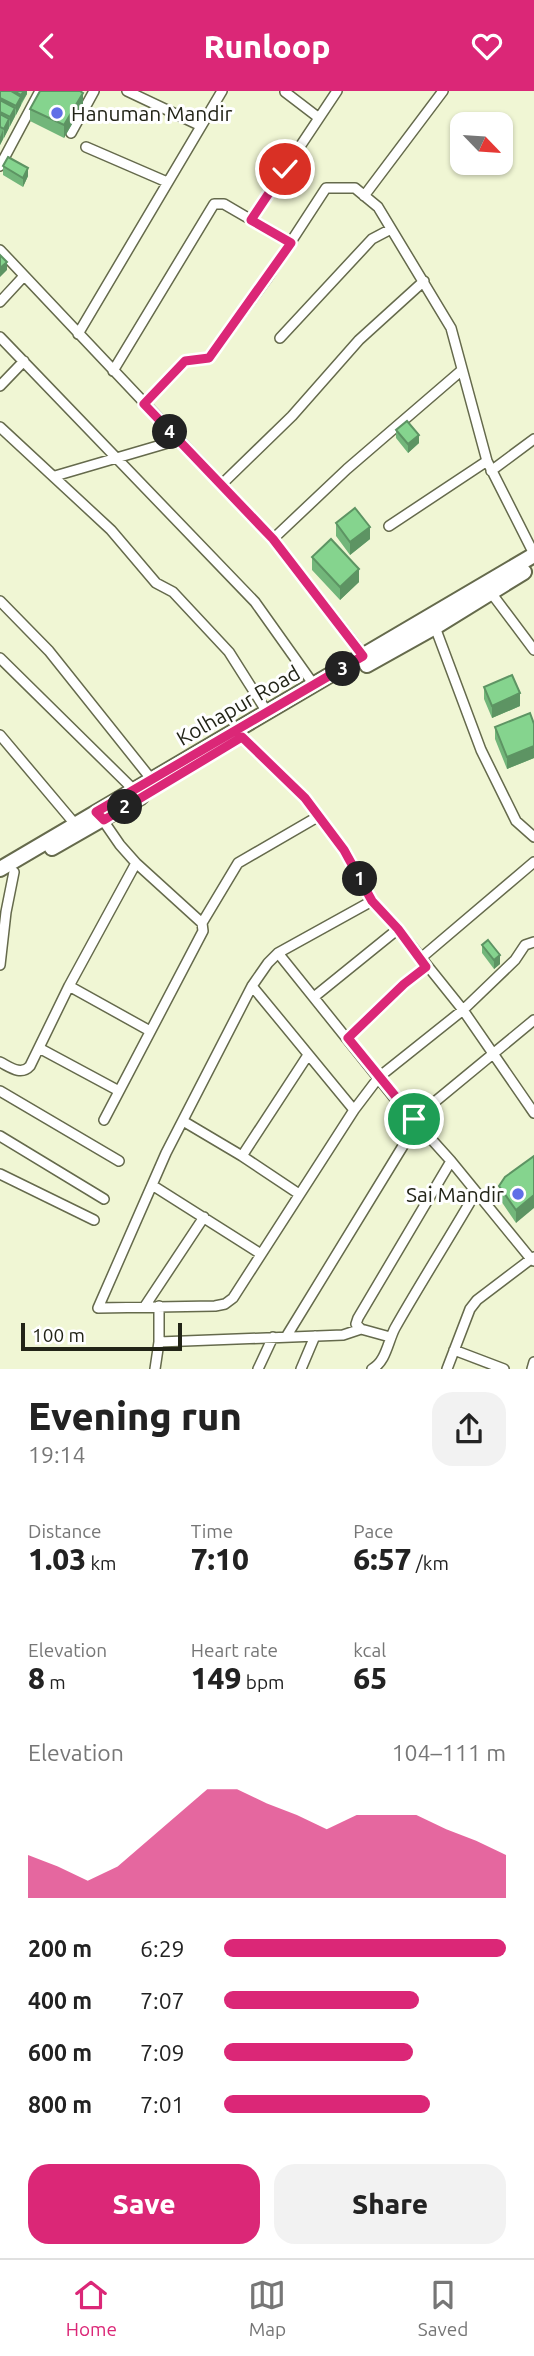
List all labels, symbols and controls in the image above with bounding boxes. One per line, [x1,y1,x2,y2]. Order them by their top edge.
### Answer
icon: back [28,27,66,65]
icon: heart [468,27,506,65]
text: Runloop [203,28,331,64]
place label: Hanuman Mandir [71,101,233,125]
marker: Hanuman Mandir [49,105,65,121]
north arrow [450,112,513,175]
map controls [450,112,513,175]
pin [255,139,315,199]
icon: check [266,150,304,188]
pin: 4 [152,415,188,449]
text: 4 [164,420,175,442]
pin: 3 [326,651,360,687]
text: 3 [337,657,348,679]
street label: Kolhapur Road [172,660,304,750]
pin: 2 [108,789,142,825]
text: 2 [119,795,130,817]
pin: 1 [342,861,378,897]
text: 1 [354,867,365,889]
pin [384,1089,444,1149]
icon: arrive [395,1100,433,1138]
place label: Sai Mandir [406,1182,504,1206]
marker: Sai Mandir [510,1186,526,1202]
scale bar [21,1320,182,1352]
text: 100 m [32,1324,85,1346]
button: share [432,1392,506,1466]
text: Evening run [28,1395,242,1437]
text: 19:14 [28,1442,86,1467]
text: Distance [28,1520,102,1542]
text: Time [191,1520,233,1542]
text: Pace [353,1520,394,1542]
text: 1.03 [28,1542,86,1576]
text: 7:10 [191,1542,249,1576]
text: 6:57 [353,1542,411,1576]
text: km [86,1552,116,1574]
text: /km [411,1552,449,1574]
text: Elevation [28,1639,107,1661]
text: Heart rate [191,1639,278,1661]
text: kcal [353,1639,386,1661]
text: 8 [28,1661,45,1695]
text: 149 [191,1661,241,1695]
text: 65 [353,1661,387,1695]
text: m [45,1671,66,1693]
text: bpm [241,1671,284,1693]
text: Elevation [28,1740,124,1765]
text: 104–111 m [392,1740,506,1765]
text: 200 m [28,1936,92,1961]
text: 6:29 [140,1936,185,1961]
text: 400 m [28,1988,92,2013]
text: 7:07 [140,1988,185,2013]
text: 600 m [28,2040,92,2065]
text: 7:09 [140,2040,185,2065]
text: 800 m [28,2092,92,2117]
text: 7:01 [140,2092,185,2117]
button: Save [28,2164,260,2244]
button: Share [274,2164,506,2244]
tab: Home [66,2276,117,2340]
tab: Map [248,2276,286,2340]
tab: Saved [418,2276,468,2340]

